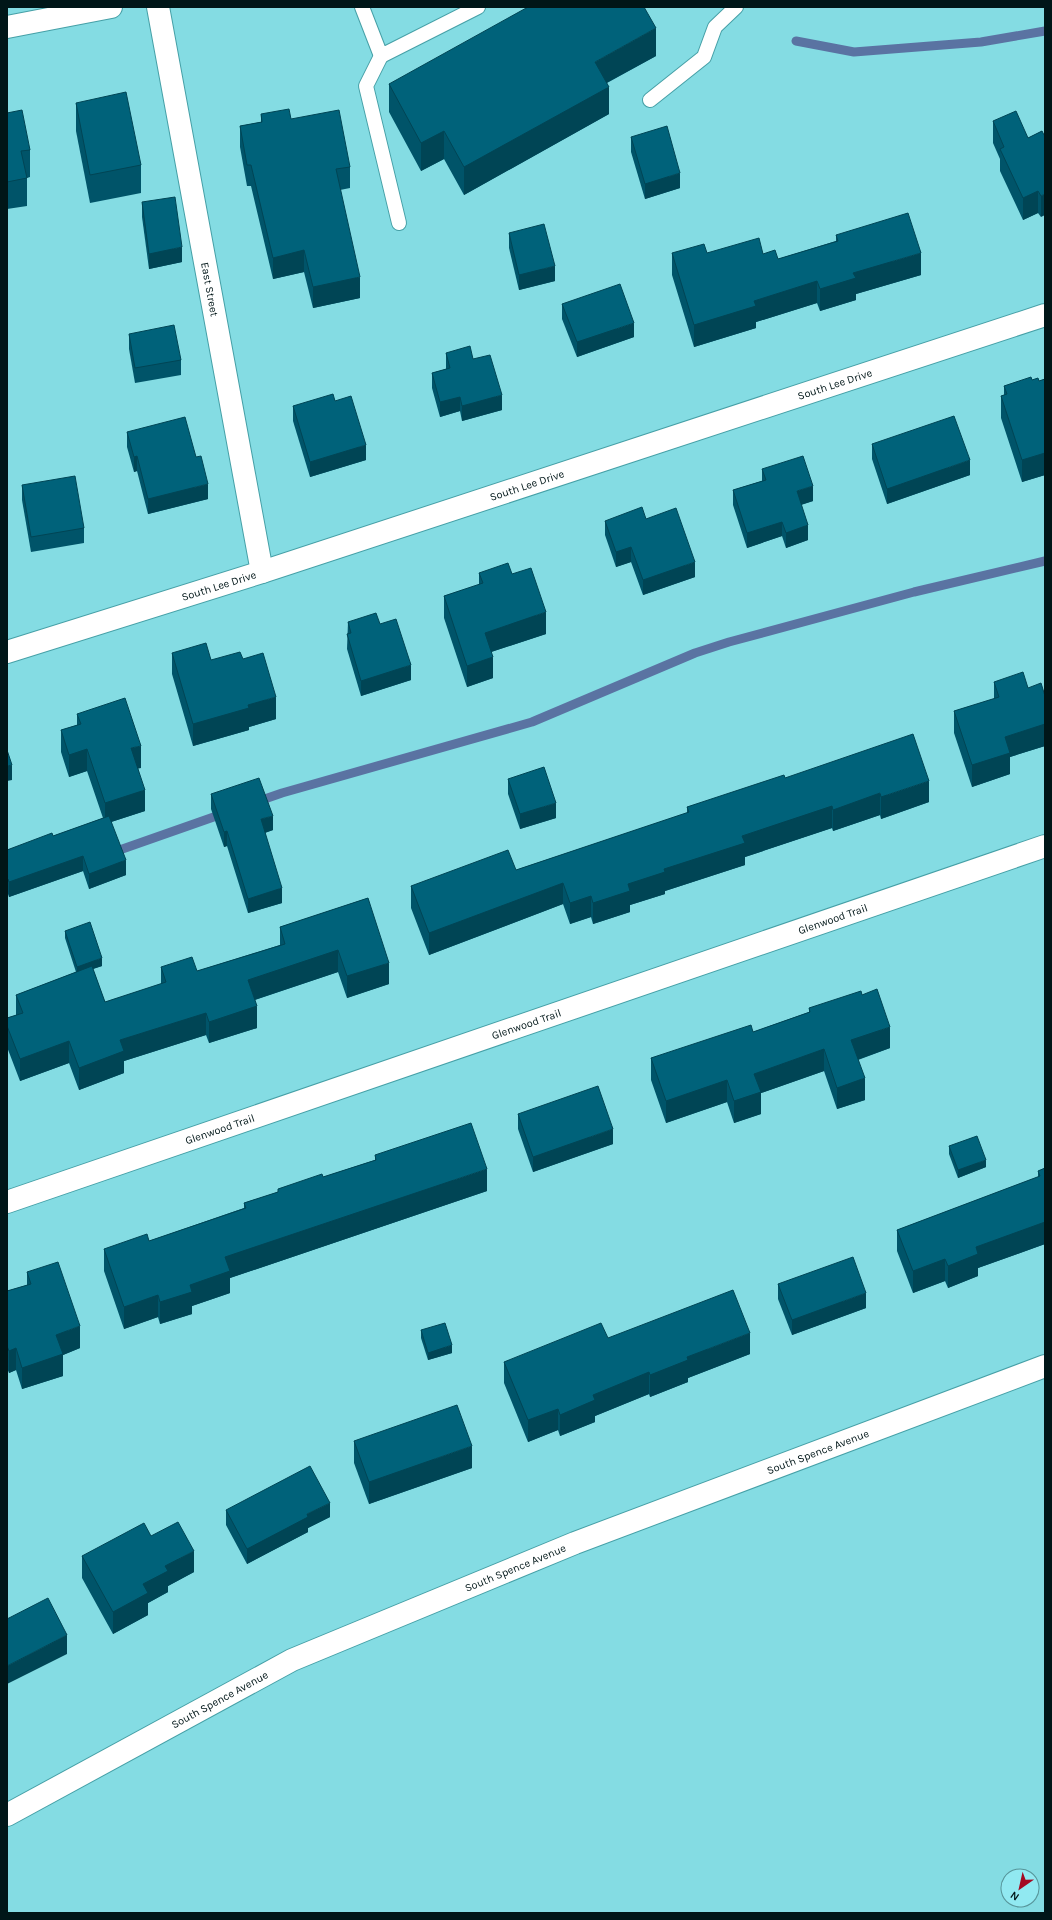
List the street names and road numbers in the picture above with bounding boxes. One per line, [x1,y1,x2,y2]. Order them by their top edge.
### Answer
street label: East Street [198,261,221,318]
street label: South Lee Drive [796,366,874,403]
street label: South Lee Drive [488,467,566,504]
street label: South Lee Drive [180,568,258,604]
street label: Glenwood Trail [796,901,869,937]
street label: Glenwood Trail [490,1006,563,1042]
street label: Glenwood Trail [183,1112,257,1147]
street label: South Spence Avenue [765,1427,871,1477]
street label: South Spence Avenue [463,1541,568,1595]
street label: South Spence Avenue [169,1668,271,1731]

